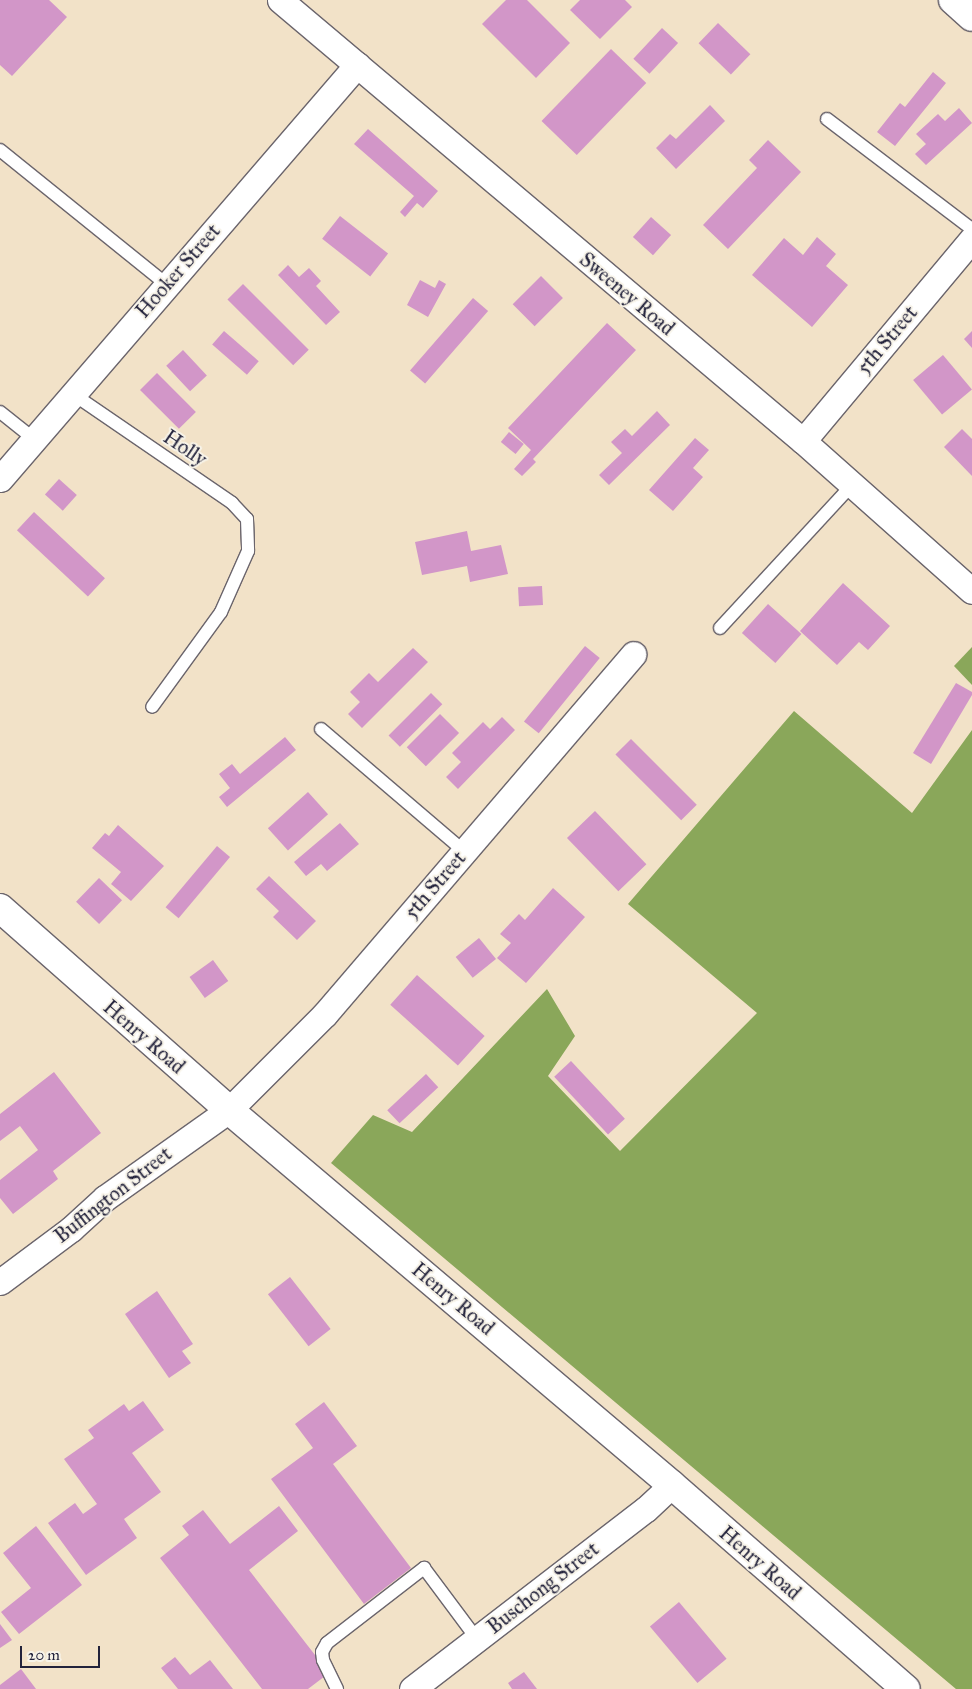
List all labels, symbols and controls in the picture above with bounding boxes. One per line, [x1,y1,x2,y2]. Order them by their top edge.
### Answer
street label: Hooker Street [131,219,225,323]
street label: Sweeney Road [575,247,679,341]
street label: 5th Street [852,301,922,379]
street label: Holly [159,425,211,471]
street label: 5th Street [399,846,471,924]
street label: Henry Road [98,995,190,1079]
street label: Buffington Street [50,1142,176,1248]
street label: Henry Road [407,1258,499,1340]
street label: Henry Road [714,1521,806,1605]
street label: Buschong Street [482,1537,604,1639]
scale bar [22,1636,102,1668]
text: 20 m [28,1646,60,1664]

